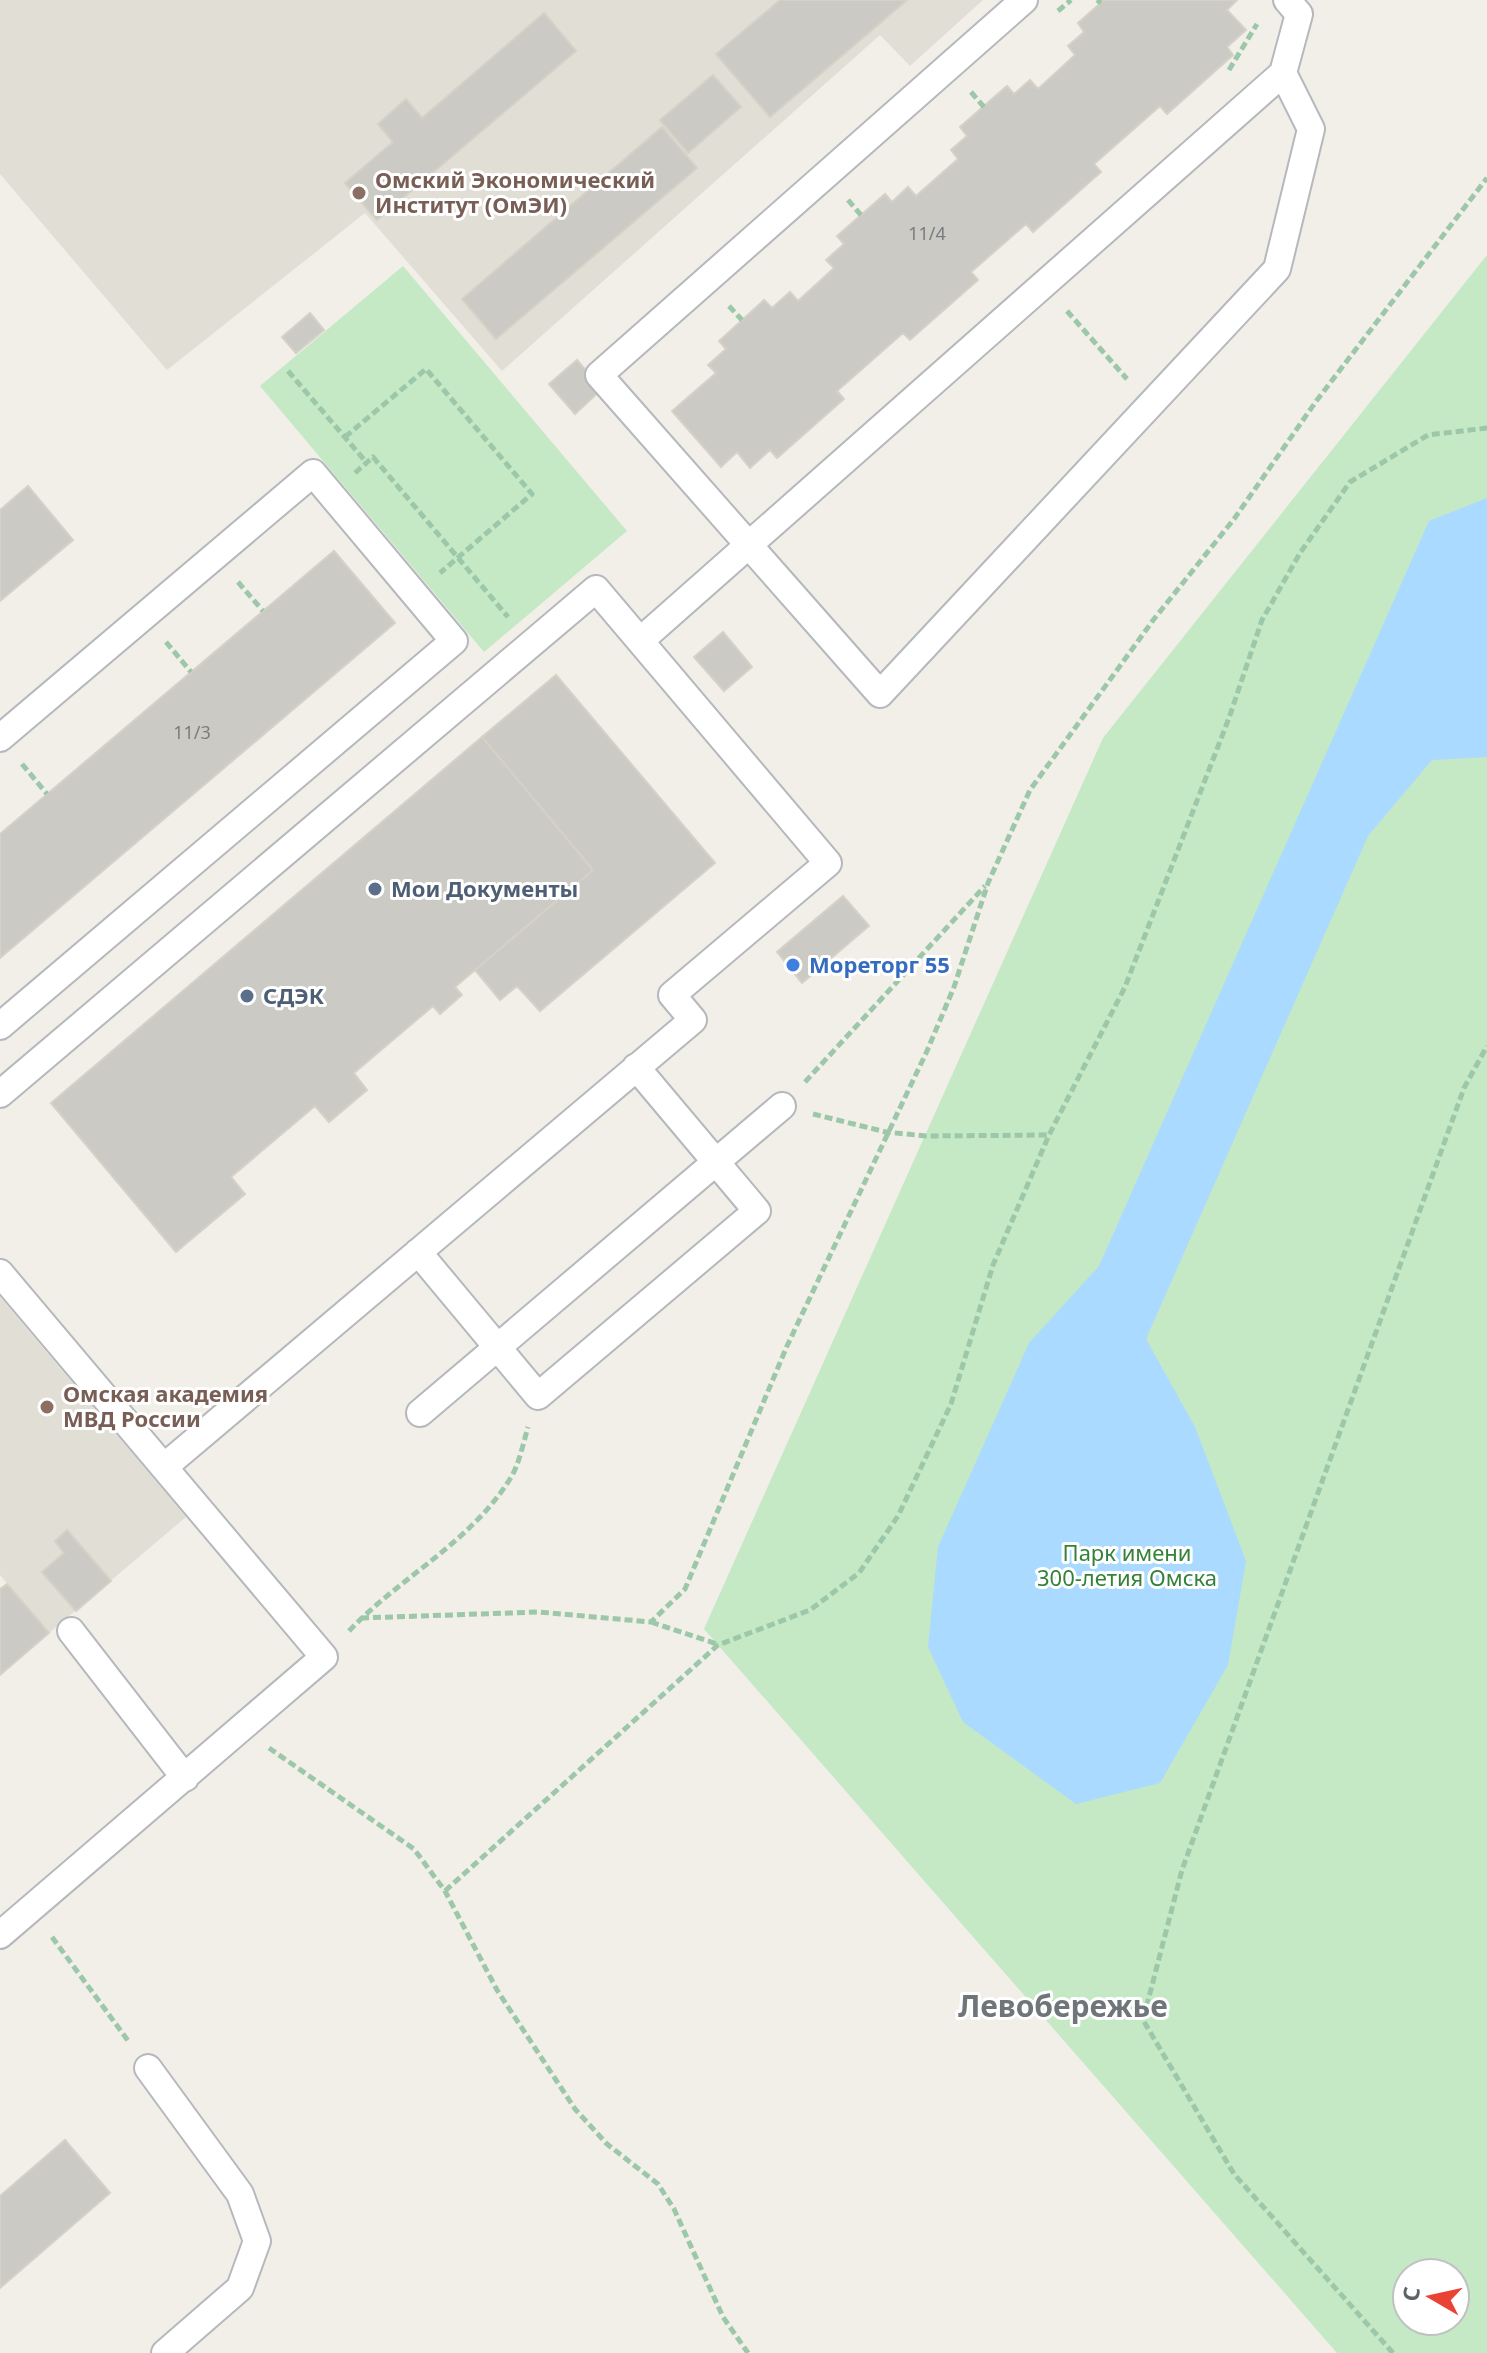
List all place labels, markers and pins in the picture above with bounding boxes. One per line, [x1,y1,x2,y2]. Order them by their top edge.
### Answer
place label: Омский Экономический Институт (ОмЭИ) [375,164,655,219]
marker: Омский Экономический Институт (ОмЭИ) [350,184,368,202]
place label: Мои Документы [391,873,578,903]
marker: Мои Документы [366,880,384,898]
place label: Мореторг 55 [809,949,950,979]
marker: Мореторг 55 [784,956,802,974]
place label: СДЭК [263,980,325,1010]
marker: СДЭК [238,987,256,1005]
place label: Омская академия МВД России [63,1378,268,1433]
marker: Омская академия МВД России [38,1398,56,1416]

